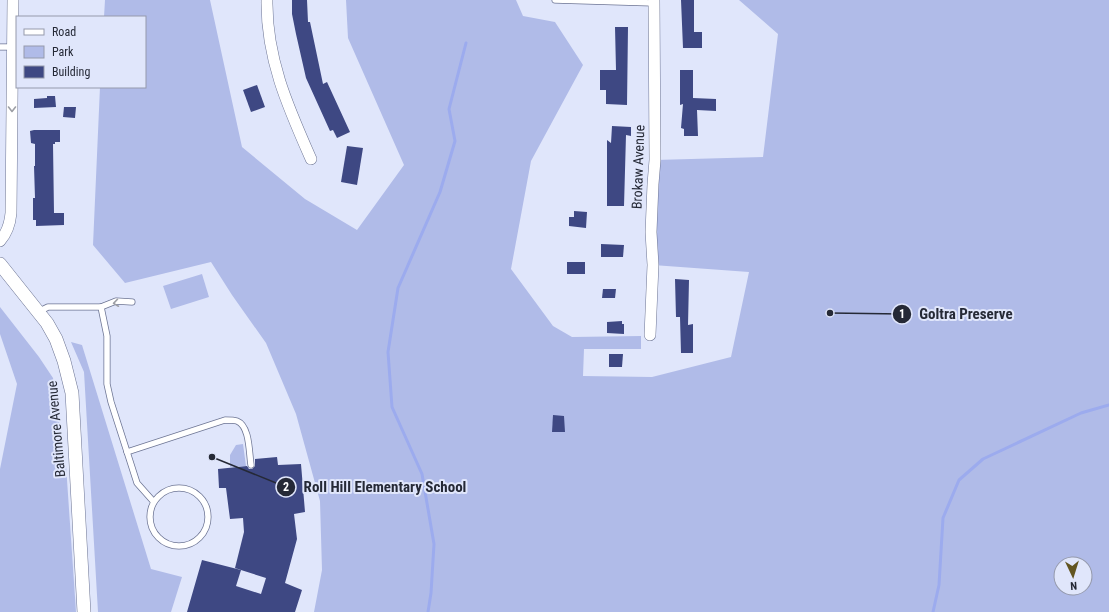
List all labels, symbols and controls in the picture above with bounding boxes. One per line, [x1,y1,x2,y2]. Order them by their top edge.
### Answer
legend [16,16,146,88]
text: Road [52,25,76,39]
text: Park [52,45,74,59]
text: Building [52,65,90,79]
one-way arrow [8,106,16,112]
street label: Brokaw Avenue [629,124,647,209]
one-way arrow [113,298,119,307]
callout: Goltra Preserve [892,300,1021,327]
text: Goltra Preserve [919,305,1013,323]
text: 1 [899,307,905,321]
street label: Baltimore Avenue [44,380,68,478]
callout: Roll Hill Elementary School [276,474,475,501]
text: Roll Hill Elementary School [304,478,466,496]
text: 2 [283,480,289,494]
north arrow [1053,556,1093,596]
text: N [1070,579,1077,592]

